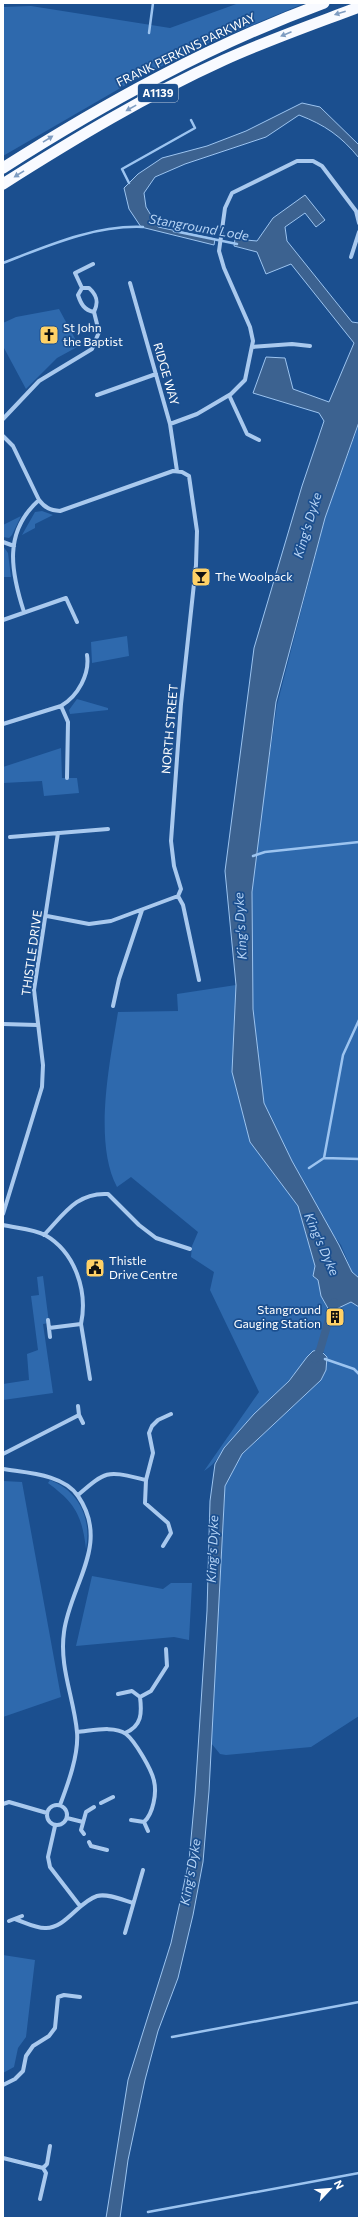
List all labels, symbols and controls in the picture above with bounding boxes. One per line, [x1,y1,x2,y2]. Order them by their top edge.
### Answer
street label: FRANK PERKINS PARKWAY [114,9,257,89]
one-way arrow [334,10,346,16]
one-way arrow [279,32,291,38]
road number: A1139 [138,84,178,102]
one-way arrow [125,105,137,112]
one-way arrow [42,136,54,143]
one-way arrow [13,171,25,178]
water label: Stanground Lode [148,210,250,244]
place label: St John the Baptist [63,320,123,348]
church icon: St John the Baptist [38,324,60,346]
street label: RIDGE WAY [151,341,183,407]
water label: King's Dyke [289,490,325,560]
bar icon: The Woolpack [190,566,212,588]
place label: The Woolpack [215,569,293,583]
street label: NORTH STREET [158,683,180,774]
water label: King's Dyke [230,892,250,960]
street label: THISTLE DRIVE [18,909,44,997]
water label: King's Dyke [301,1210,343,1278]
place label: Thistle Drive Centre [109,1253,178,1281]
public building icon: Thistle Drive Centre [84,1257,106,1279]
place label: Stanground Gauging Station [234,1302,321,1330]
building icon: Stanground Gauging Station [324,1306,346,1328]
water label: King's Dyke [203,1515,221,1583]
water label: King's Dyke [176,1837,204,1907]
north arrow [310,2169,350,2209]
text: N [332,2178,347,2191]

